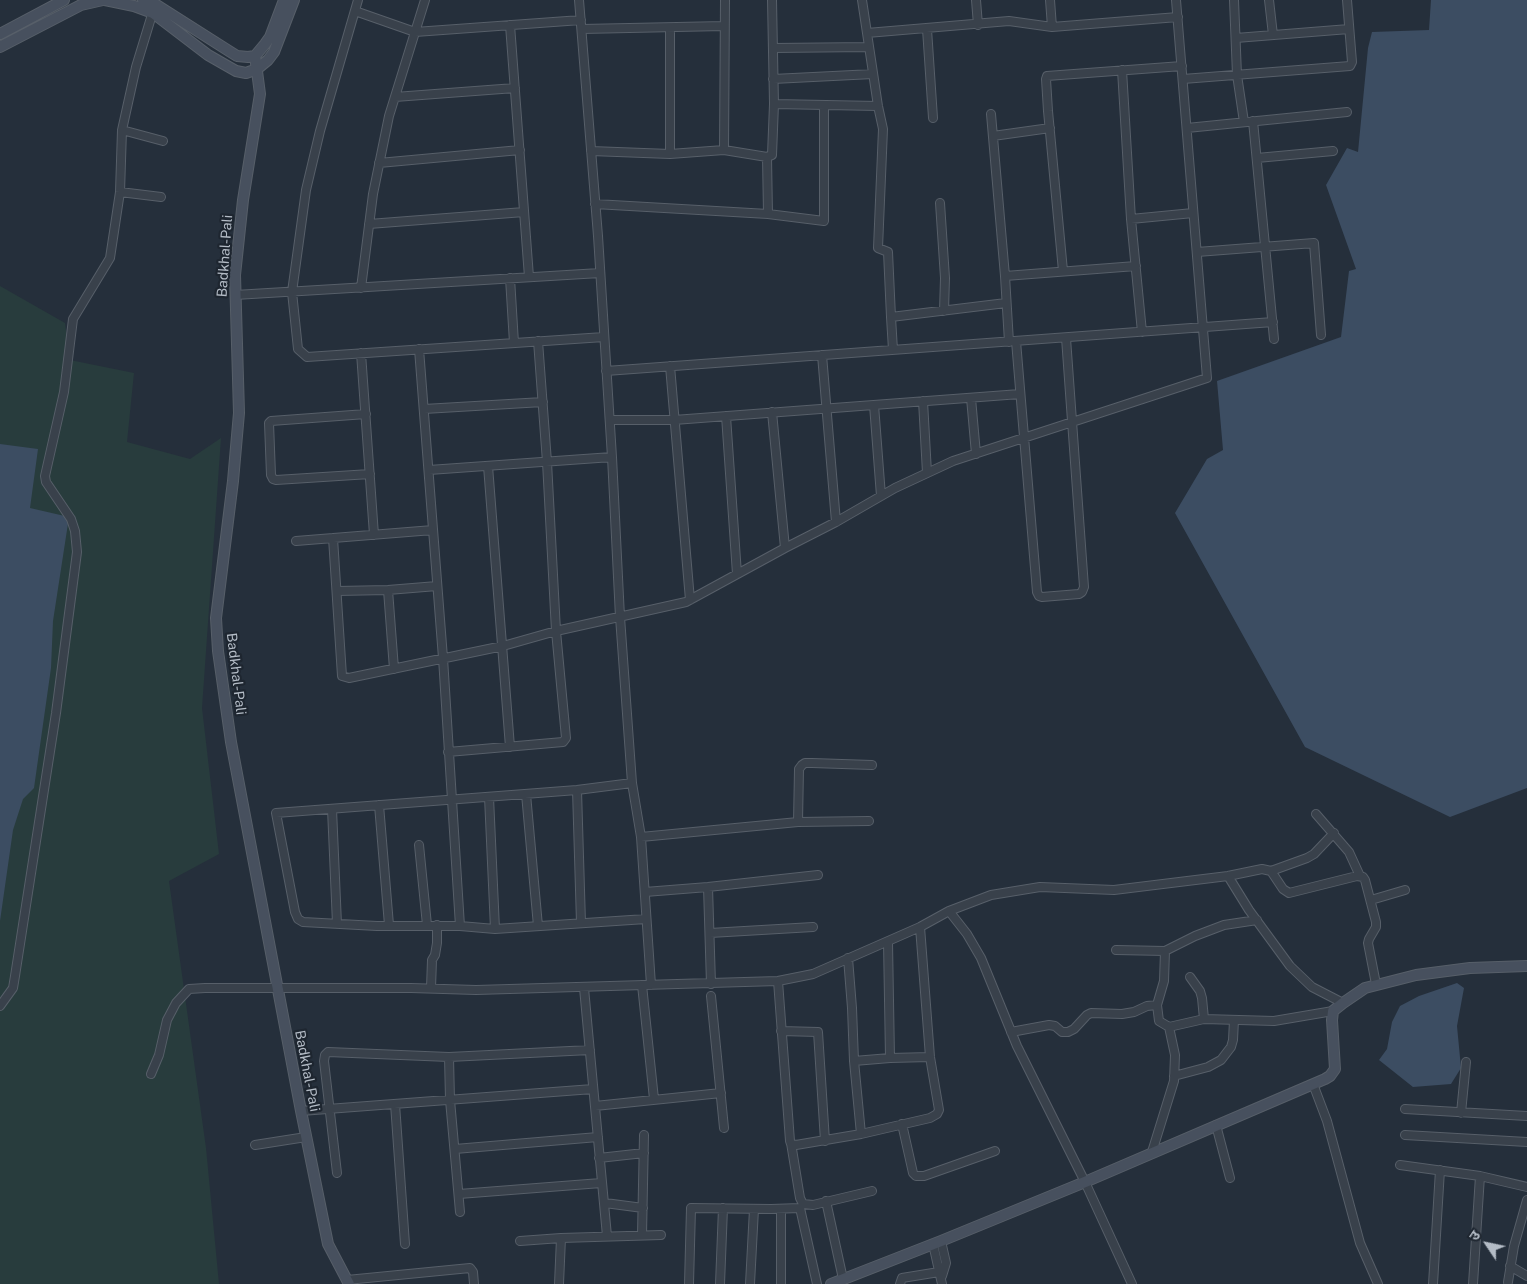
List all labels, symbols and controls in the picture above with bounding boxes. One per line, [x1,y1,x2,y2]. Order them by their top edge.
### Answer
street label: Badkhal-Pali [214,214,236,298]
street label: Badkhal-Pali [223,632,249,716]
street label: Badkhal-Pali [291,1029,323,1113]
north arrow [1462,1219,1512,1269]
text: उ [1466,1228,1483,1243]

